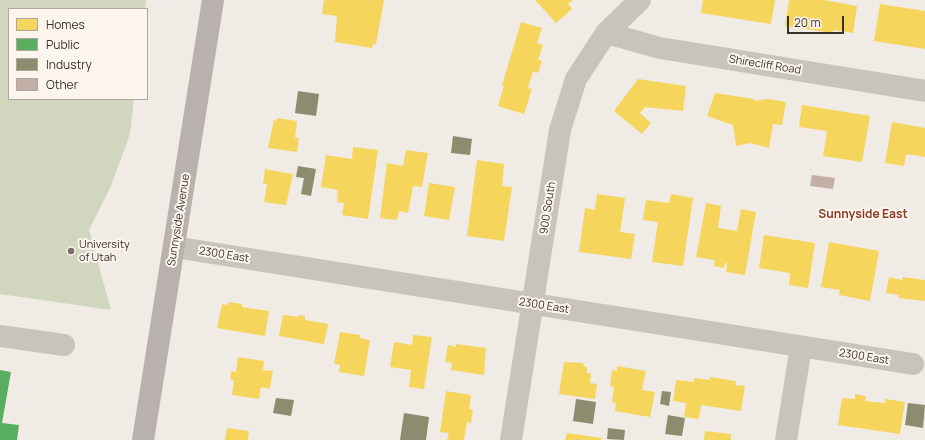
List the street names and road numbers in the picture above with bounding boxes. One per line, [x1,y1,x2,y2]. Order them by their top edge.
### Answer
street label: Shirecliff Road [728,53,802,77]
street label: Sunnyside Avenue [165,173,193,267]
street label: 900 South [537,181,559,235]
street label: 2300 East [198,245,250,265]
street label: 2300 East [518,296,570,316]
street label: 2300 East [838,347,890,367]

